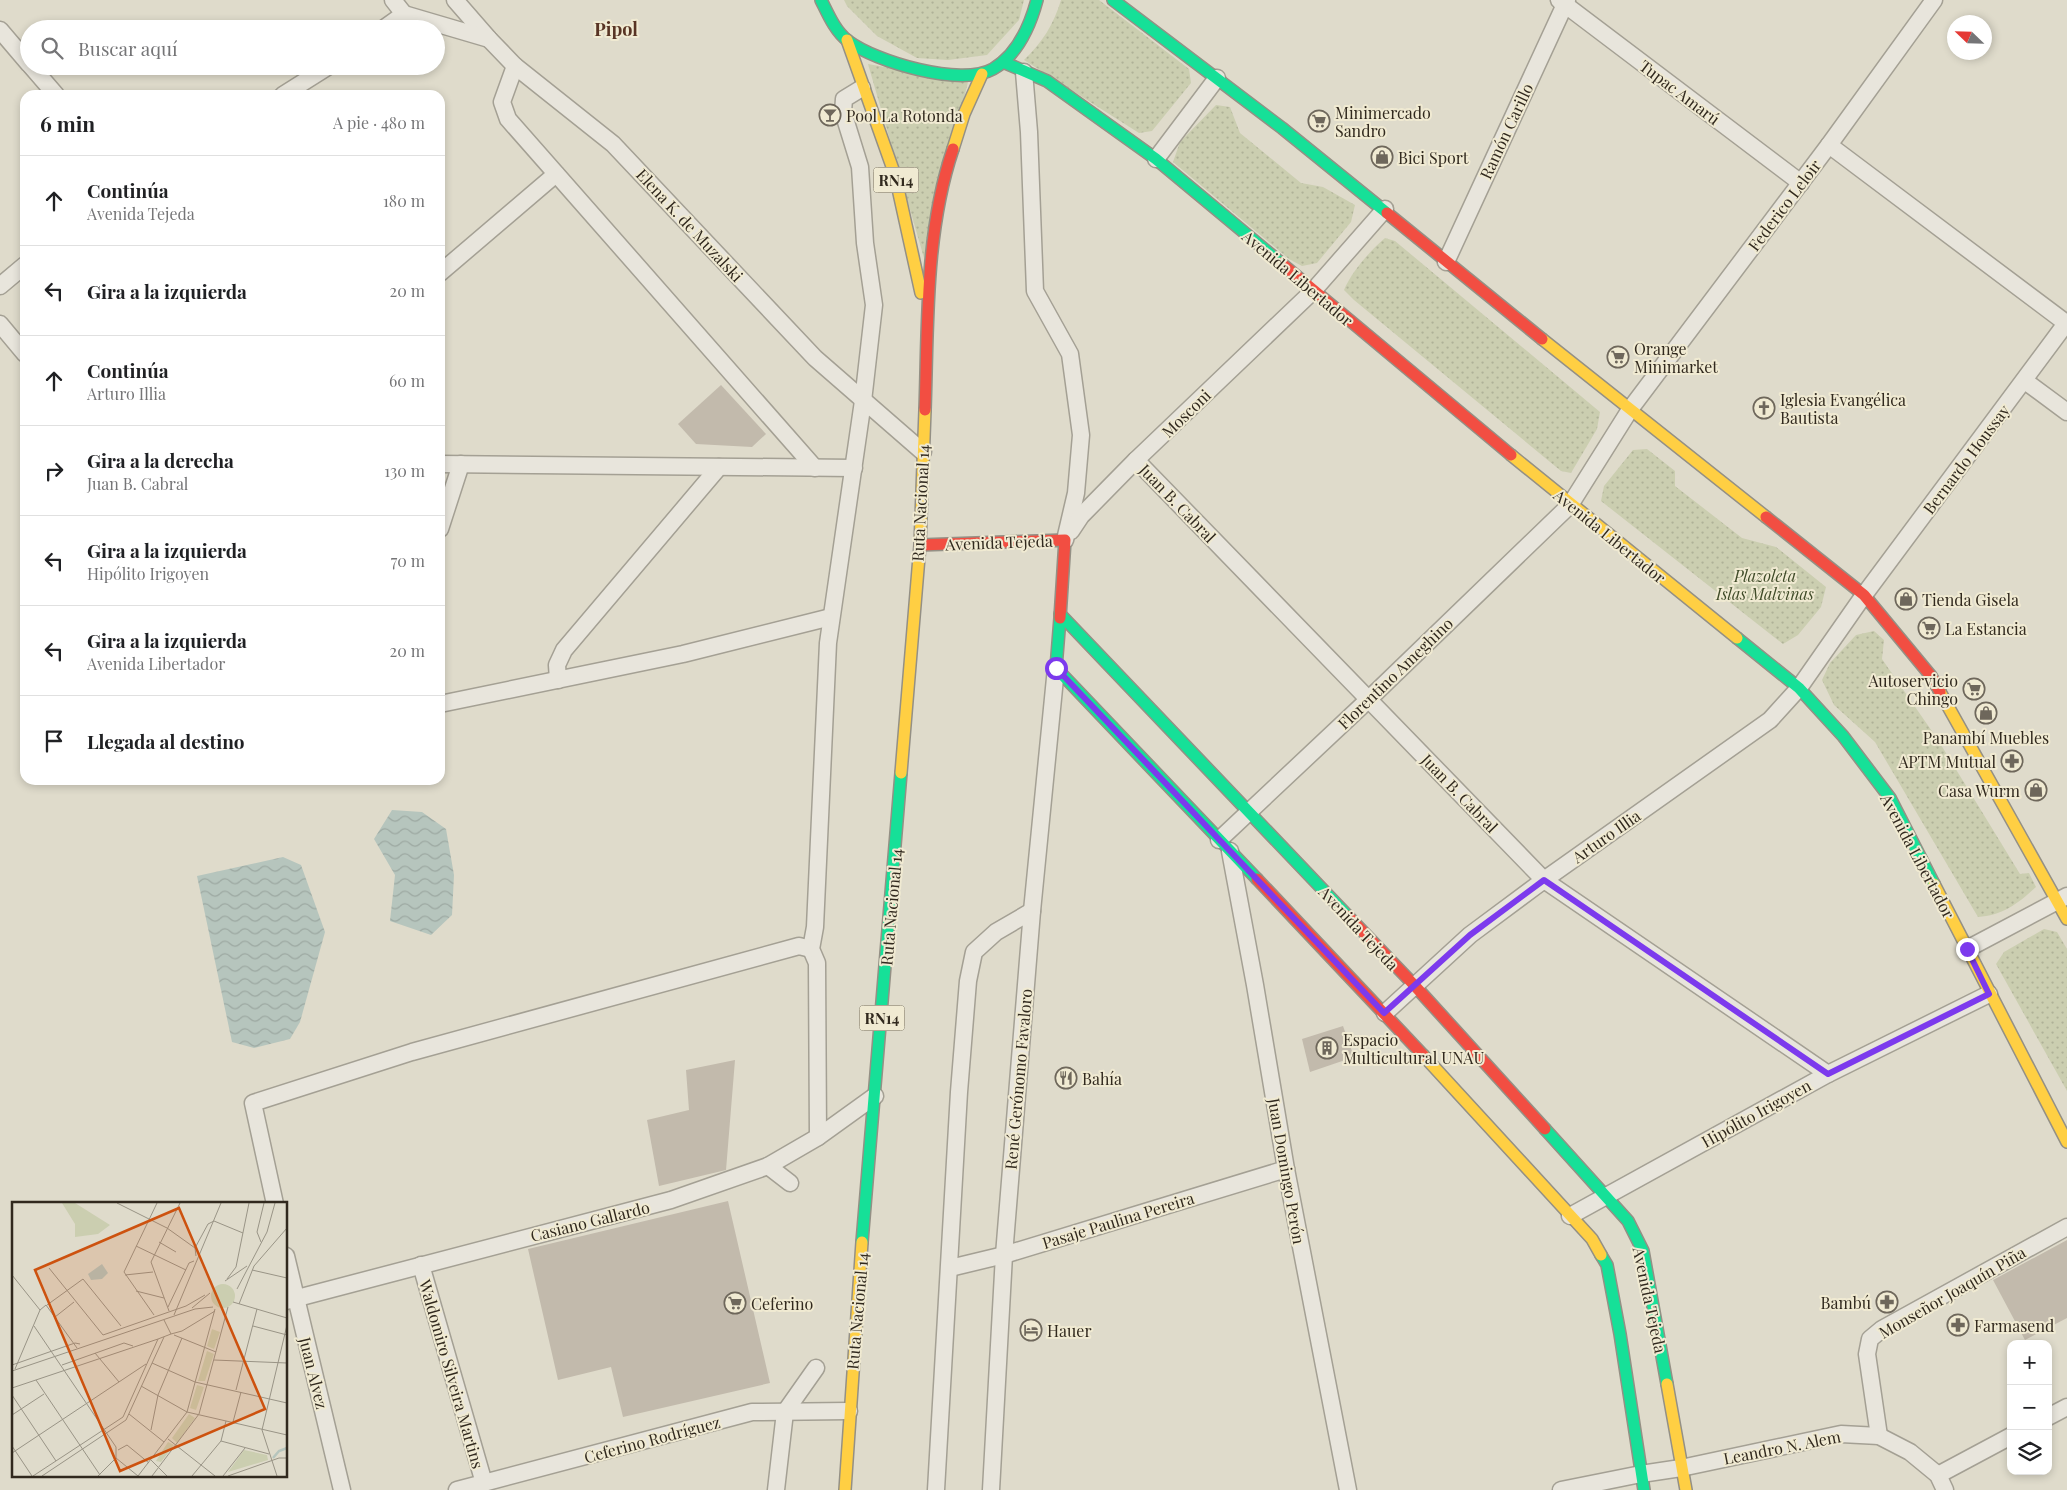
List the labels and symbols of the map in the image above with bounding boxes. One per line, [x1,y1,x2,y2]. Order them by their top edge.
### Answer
north arrow [1947,15,1992,60]
district label: Pipol [594,17,638,41]
street label: Tupac Amarú [1636,55,1724,129]
street label: Ramón Carillo [1475,80,1537,182]
place label: Minimercado Sandro [1335,102,1431,141]
bar icon: Pool La Rotonda [818,103,842,127]
place label: Pool La Rotonda [846,105,963,126]
supermarket icon: Minimercado Sandro [1307,109,1331,133]
shop icon: Bici Sport [1370,145,1394,169]
place label: Bici Sport [1398,147,1469,168]
street label: Federico Leloir [1743,155,1825,255]
street label: Elena K. de Muzalski [632,164,748,286]
road number: RN14 [874,168,918,192]
street label: Avenida Libertador [1238,225,1358,330]
place label: Orange Minimarket [1634,338,1718,377]
supermarket icon: Orange Minimarket [1606,345,1630,369]
street label: Mosconi [1157,384,1215,442]
place label: Iglesia Evangélica Bautista [1780,389,1906,428]
church icon: Iglesia Evangélica Bautista [1752,396,1776,420]
street label: Bernardo Houssay [1918,400,2014,518]
street label: Ruta Nacional 14 [906,444,934,562]
street label: Juan B. Cabral [1135,459,1221,547]
street label: Avenida Libertador [1549,484,1670,588]
street label: Avenida Tejeda [944,530,1053,554]
park label: Plazoleta Islas Malvinas [1715,565,1814,604]
shop icon: Tienda Gisela [1894,587,1918,611]
place label: Tienda Gisela [1922,589,2019,610]
street label: Florentino Ameghino [1333,612,1457,733]
supermarket icon: La Estancia [1917,616,1941,640]
place label: La Estancia [1945,618,2027,639]
route start [1045,657,1068,680]
place label: Autoservicio Chingo [1868,670,1958,709]
supermarket icon: Autoservicio Chingo [1962,677,1986,701]
shop icon: Panambí Muebles [1974,701,1998,725]
place label: Panambí Muebles [1923,727,2049,748]
street label: Juan B. Cabral [1417,749,1503,837]
pharmacy icon: APTM Mutual [2000,749,2024,773]
place label: APTM Mutual [1897,751,1996,772]
shop icon: Casa Wurm [2024,778,2048,802]
place label: Casa Wurm [1938,780,2020,801]
street label: Avenida Libertador [1876,789,1960,922]
street label: Arturo Illia [1567,805,1644,868]
street label: Ruta Nacional 14 [875,848,907,966]
street label: Avenida Tejeda [1314,881,1403,975]
route end [1956,938,1979,961]
street label: René Gerónomo Favaloro [1000,987,1036,1170]
road number: RN14 [860,1006,904,1030]
place label: Espacio Multicultural UNAU [1343,1029,1484,1068]
building icon: Espacio Multicultural UNAU [1315,1036,1339,1060]
restaurant icon: Bahía [1054,1066,1078,1090]
place label: Bahía [1082,1068,1122,1089]
street label: Hipólito Irigoyen [1698,1074,1815,1152]
street label: Juan Domingo Perón [1264,1095,1310,1246]
street label: Pasaje Paulina Pereira [1040,1187,1197,1253]
street label: Casiano Gallardo [528,1196,652,1246]
inset map [12,1202,288,1478]
street label: Monseñor Joaquín Piña [1875,1241,2029,1343]
street label: Avenida Tejeda [1628,1244,1671,1355]
street label: Ruta Nacional 14 [841,1252,873,1370]
street label: Waldomiro Silveira Martins [415,1276,489,1471]
pharmacy icon: Bambú [1875,1290,1899,1314]
supermarket icon: Ceferino [723,1291,747,1315]
place label: Bambú [1821,1292,1871,1313]
place label: Ceferino [751,1293,814,1314]
pharmacy icon: Farmasend [1946,1313,1970,1337]
place label: Farmasend [1974,1315,2054,1336]
hotel icon: Hauer [1019,1318,1043,1342]
place label: Hauer [1047,1320,1092,1341]
street label: Juan Alvez [295,1334,333,1411]
street label: Ceferino Rodríguez [582,1411,723,1467]
street label: Leandro N. Alem [1721,1425,1843,1469]

